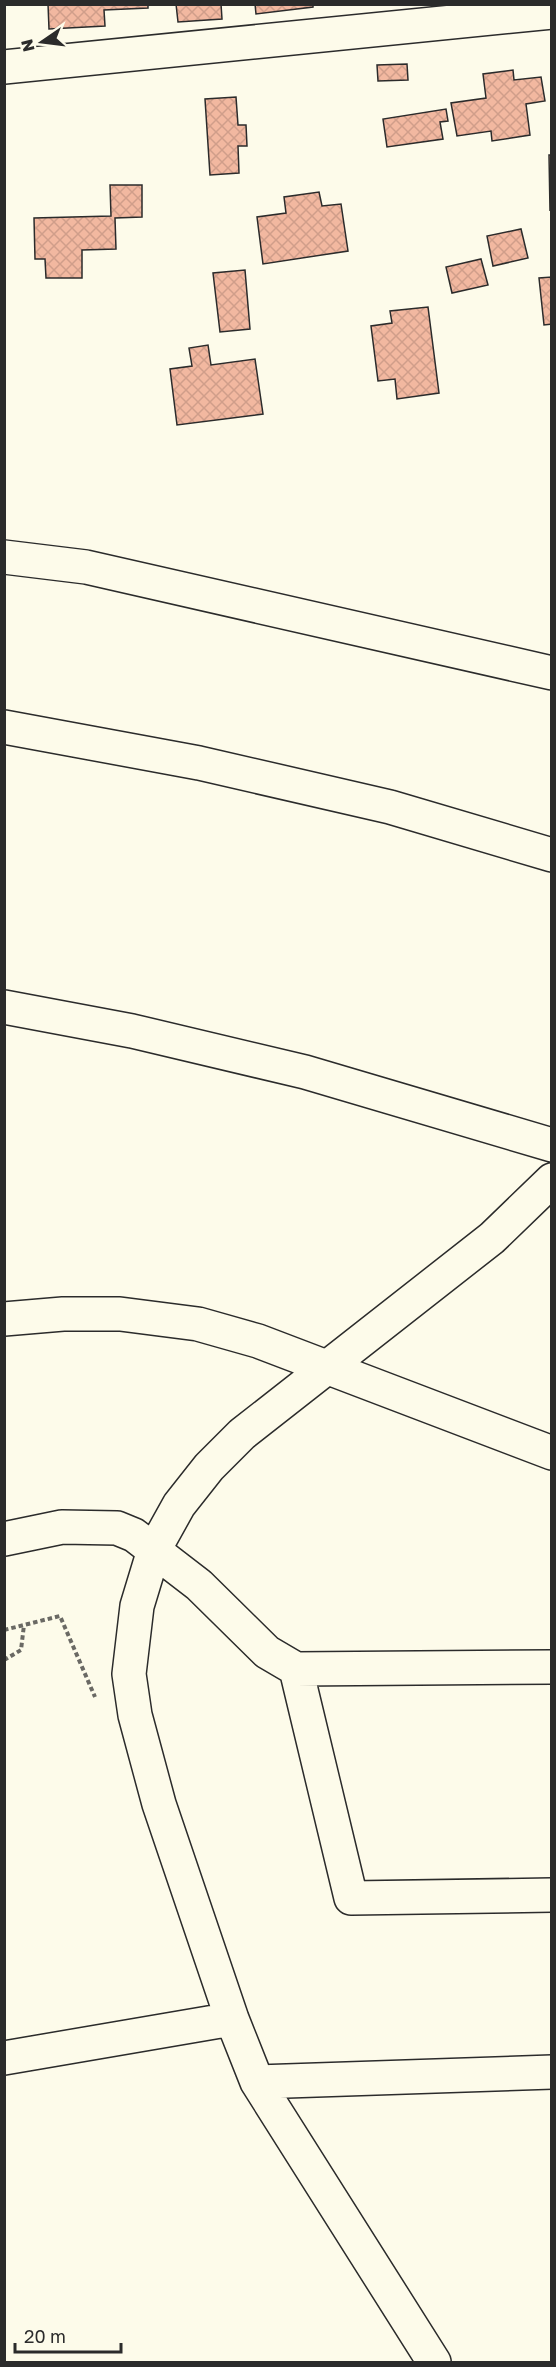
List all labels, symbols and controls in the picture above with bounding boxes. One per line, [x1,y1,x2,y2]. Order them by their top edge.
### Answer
north arrow [12,12,72,72]
text: N [16,37,39,54]
scale bar [15,2316,122,2354]
text: 20 m [24,2325,66,2347]

